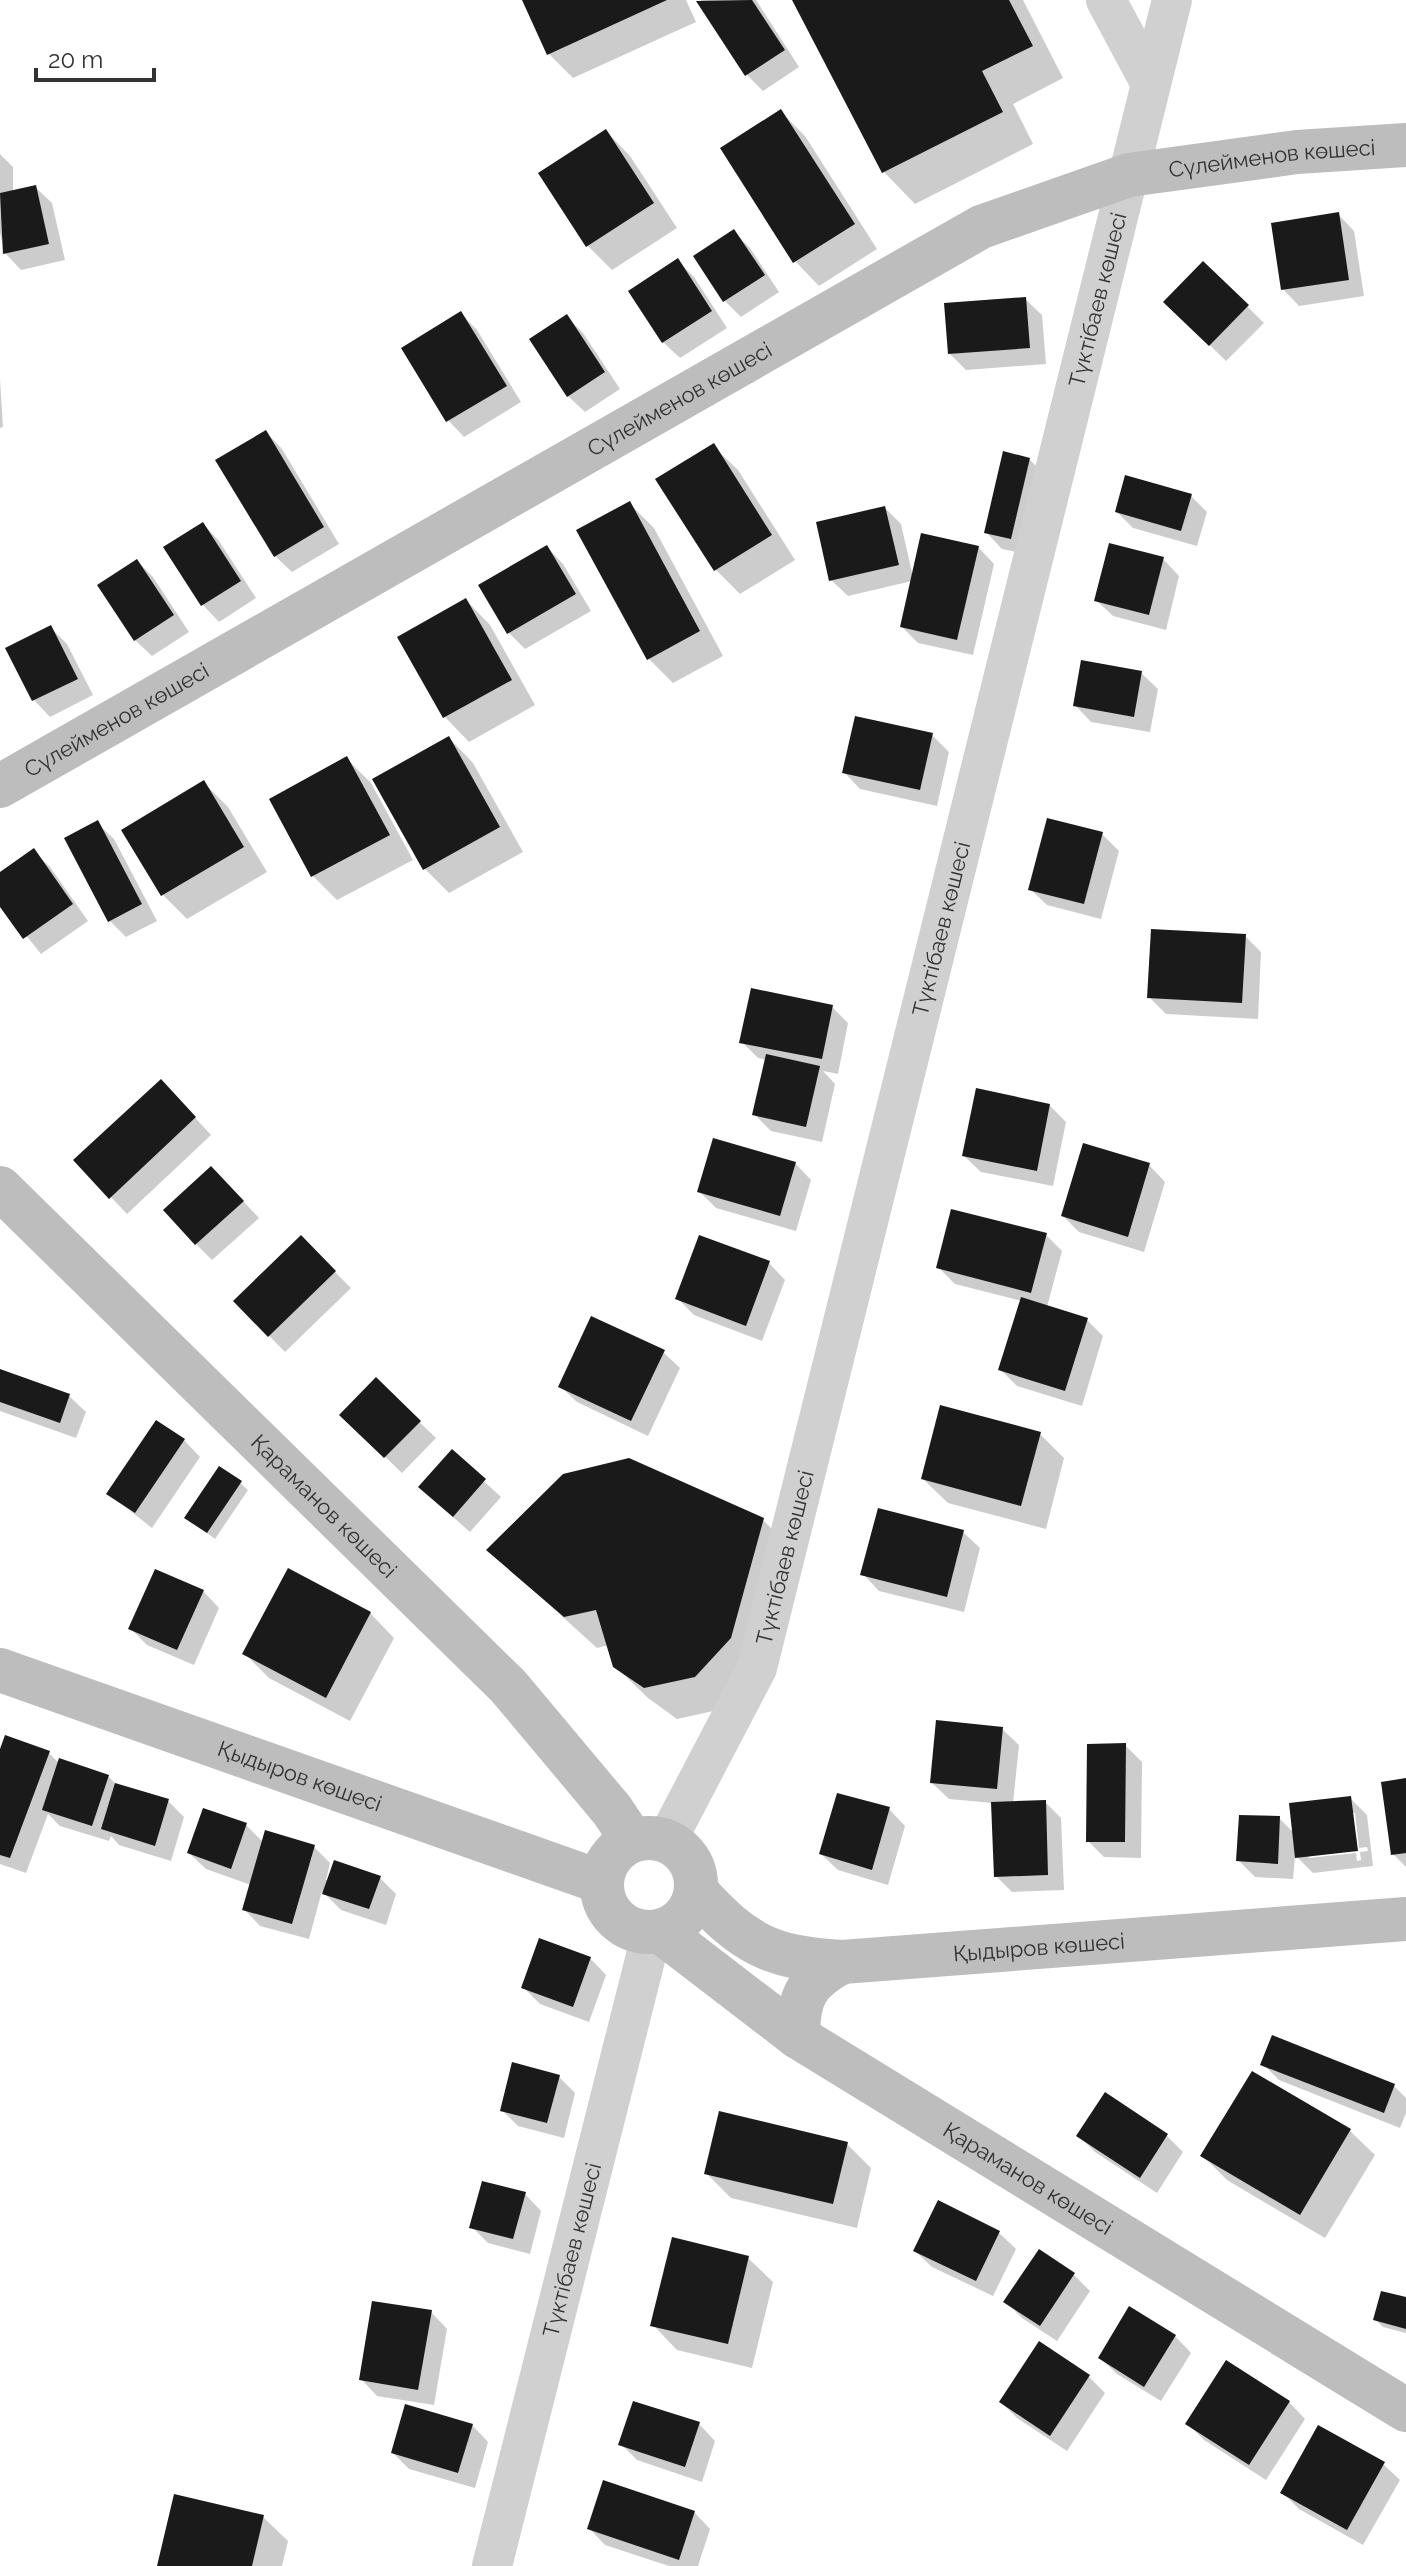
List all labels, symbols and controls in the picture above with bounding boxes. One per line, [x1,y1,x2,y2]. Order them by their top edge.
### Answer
scale bar [36,32,154,82]
text: 20 m [48,45,103,74]
street label: Сүлейменов көшесі [1167,134,1376,182]
street label: Түктібаев көшесі [1063,210,1132,390]
street label: Сүлейменов көшесі [583,336,776,462]
street label: Сүлейменов көшесі [20,657,213,782]
street label: Түктібаев көшесі [907,839,975,1019]
street label: Қараманов көшесі [246,1429,402,1583]
street label: Түктібаев көшесі [750,1468,819,1647]
street label: Қыдыров көшесі [214,1735,385,1817]
street label: Қыдыров көшесі [952,1927,1126,1966]
street label: Қараманов көшесі [939,2116,1118,2240]
street label: Түктібаев көшесі [537,2160,606,2340]

